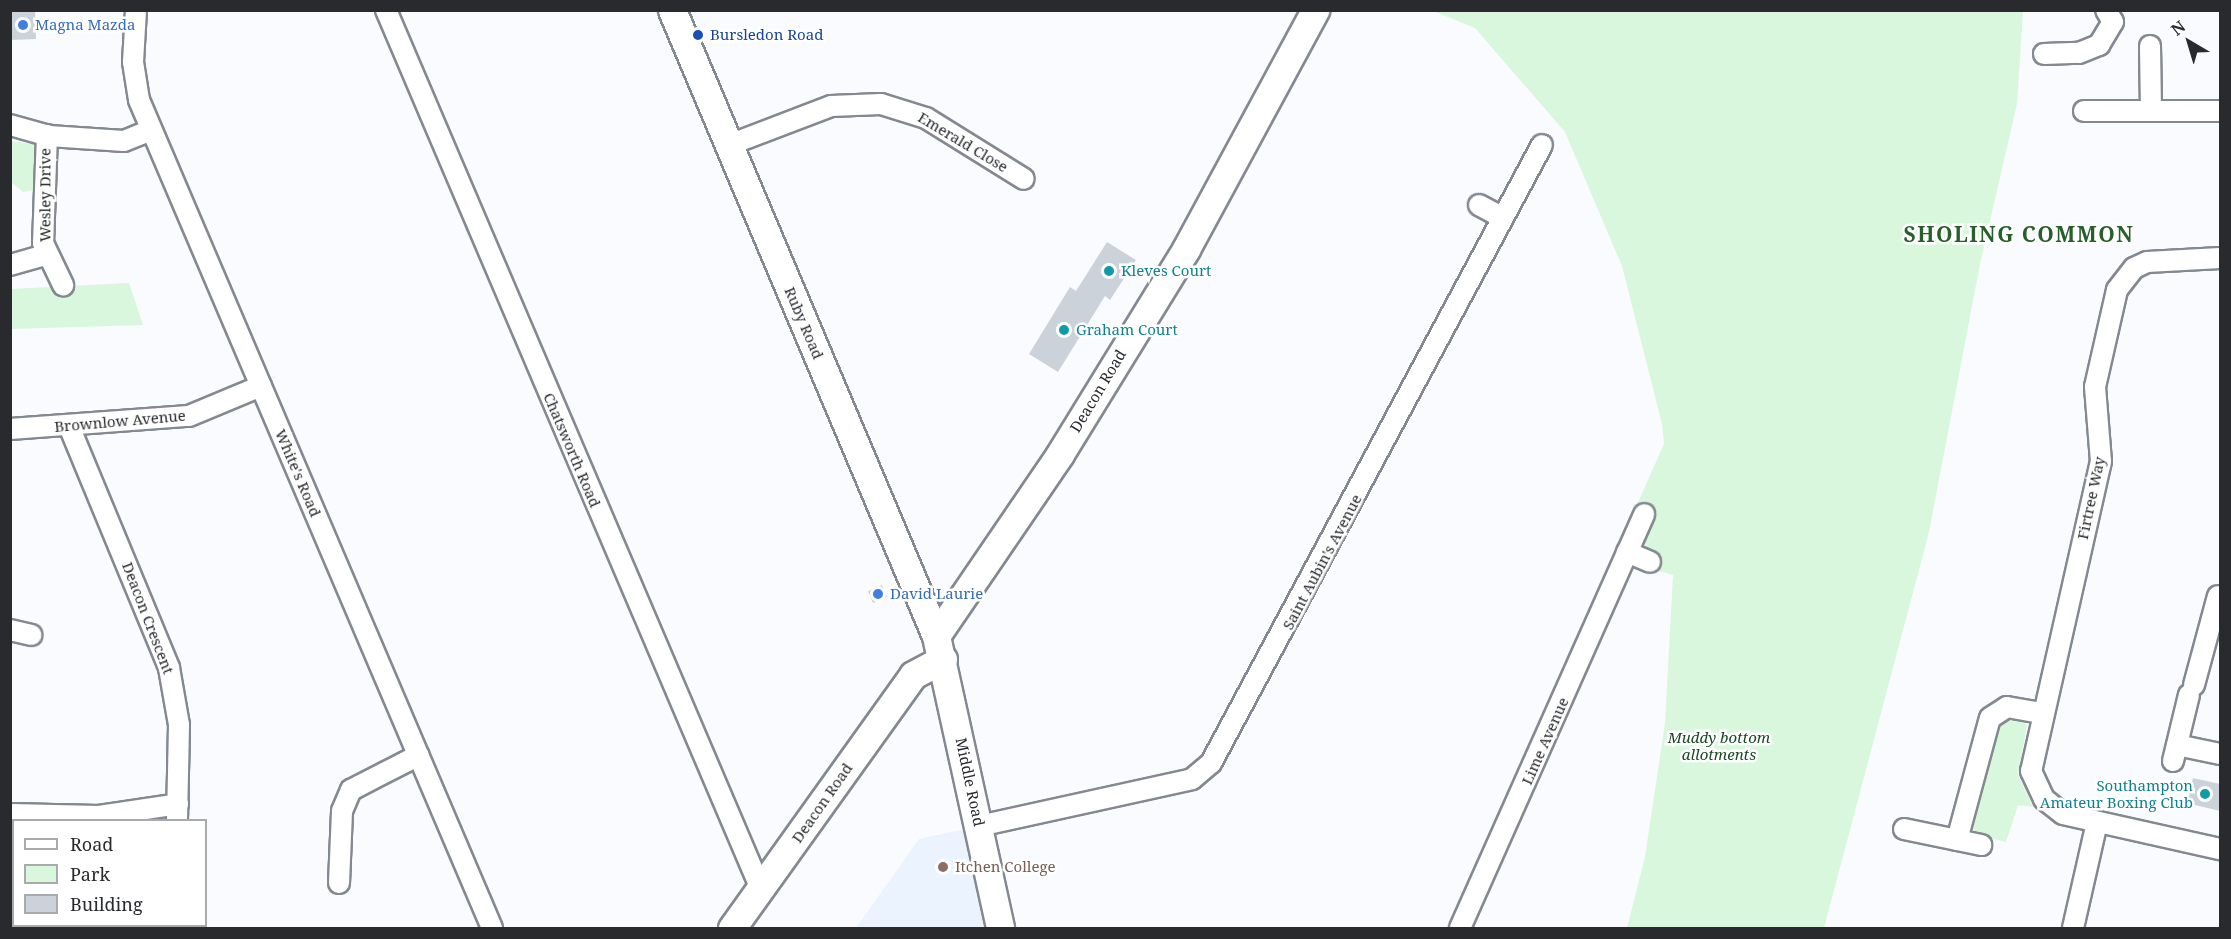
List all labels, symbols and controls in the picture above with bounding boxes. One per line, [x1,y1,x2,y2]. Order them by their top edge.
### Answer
north arrow [2159,12,2219,72]
text: N [2166,15,2190,40]
place label: Magna Mazda [35,16,135,34]
marker: Magna Mazda [16,18,30,32]
place label: Bursledon Road [710,26,823,44]
marker: Bursledon Road [691,28,705,42]
street label: Emerald Close [915,108,1011,176]
street label: Wesley Drive [36,148,54,242]
district label: SHOLING COMMON [1904,221,2134,247]
place label: Kleves Court [1121,262,1211,280]
marker: Kleves Court [1102,264,1116,278]
street label: Ruby Road [781,284,827,362]
place label: Graham Court [1076,321,1178,339]
marker: Graham Court [1057,323,1071,337]
street label: Deacon Road [1066,346,1130,436]
street label: Chatsworth Road [540,390,604,510]
street label: Brownlow Avenue [54,406,186,436]
street label: White's Road [271,426,325,520]
street label: Firtree Way [2073,455,2109,541]
street label: Saint Aubin's Avenue [1279,491,1365,633]
street label: Deacon Crescent [118,560,178,676]
place label: David Laurie [890,585,983,603]
marker: David Laurie [871,587,885,601]
street label: Lime Avenue [1518,694,1572,788]
park label: Muddy bottom allotments [1668,728,1770,763]
street label: Middle Road [952,736,988,828]
street label: Deacon Road [788,760,856,846]
place label: Southampton Amateur Boxing Club [2040,776,2193,811]
marker: Southampton Amateur Boxing Club [2198,787,2212,801]
legend [12,819,207,927]
text: Road [70,832,113,856]
place label: Itchen College [955,858,1056,876]
marker: Itchen College [936,860,950,874]
text: Park [70,862,110,886]
text: Building [70,892,143,916]

